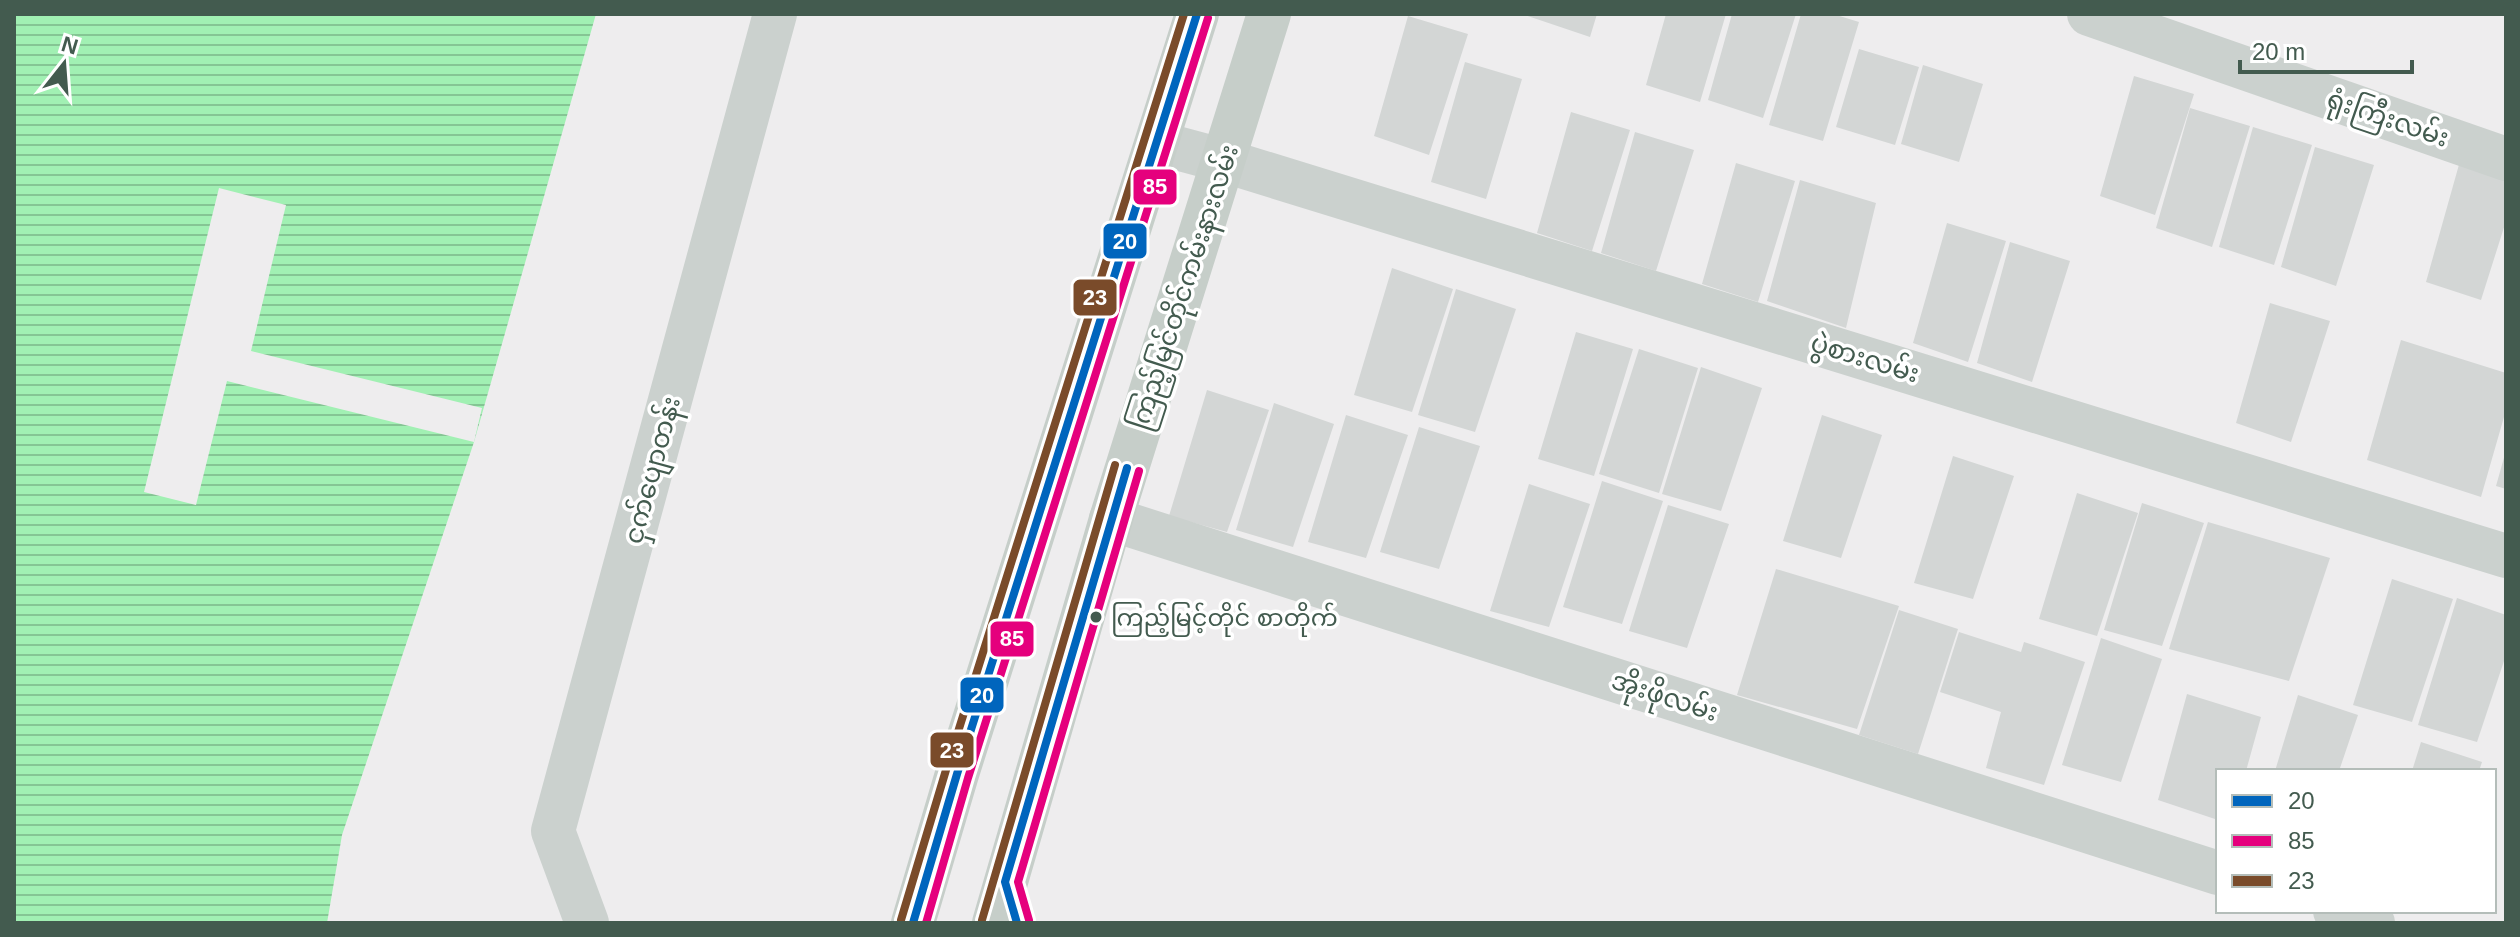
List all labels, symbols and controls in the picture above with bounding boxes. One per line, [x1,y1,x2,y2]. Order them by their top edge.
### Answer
north arrow [24,24,104,104]
scale bar [2240,24,2412,74]
text: N [58,31,81,60]
text: 20 m [2252,38,2305,65]
street label: ရုံးကြီးလမ်း [2321,81,2453,158]
street label: ကြည့်မြင်တိုင်ကမ်းနားလမ်း [1122,140,1250,435]
line badge: 85 [1132,168,1178,206]
text: 85 [1143,174,1167,199]
line badge: 20 [1102,222,1148,260]
text: 20 [1113,229,1137,254]
line badge: 23 [1072,278,1118,317]
text: 23 [1083,285,1107,310]
street label: ပွဲစားလမ်း [1806,325,1923,393]
street label: ငှက်ပျောတန်း [616,393,692,549]
place label: ကြည့်မြင့်တိုင် စာတိုက် [1111,602,1338,637]
marker: ကြည့်မြင့်တိုင် စာတိုက် [1088,609,1104,625]
line badge: 85 [989,620,1035,658]
text: 85 [1000,626,1024,651]
street label: အိုးဖိုလမ်း [1606,663,1723,733]
line badge: 20 [959,676,1005,714]
text: 20 [970,683,994,708]
line badge: 23 [929,731,975,769]
text: 23 [940,738,964,763]
legend [2216,769,2496,913]
text: 20 [2288,787,2315,814]
text: 85 [2288,827,2315,854]
text: 23 [2288,867,2315,894]

